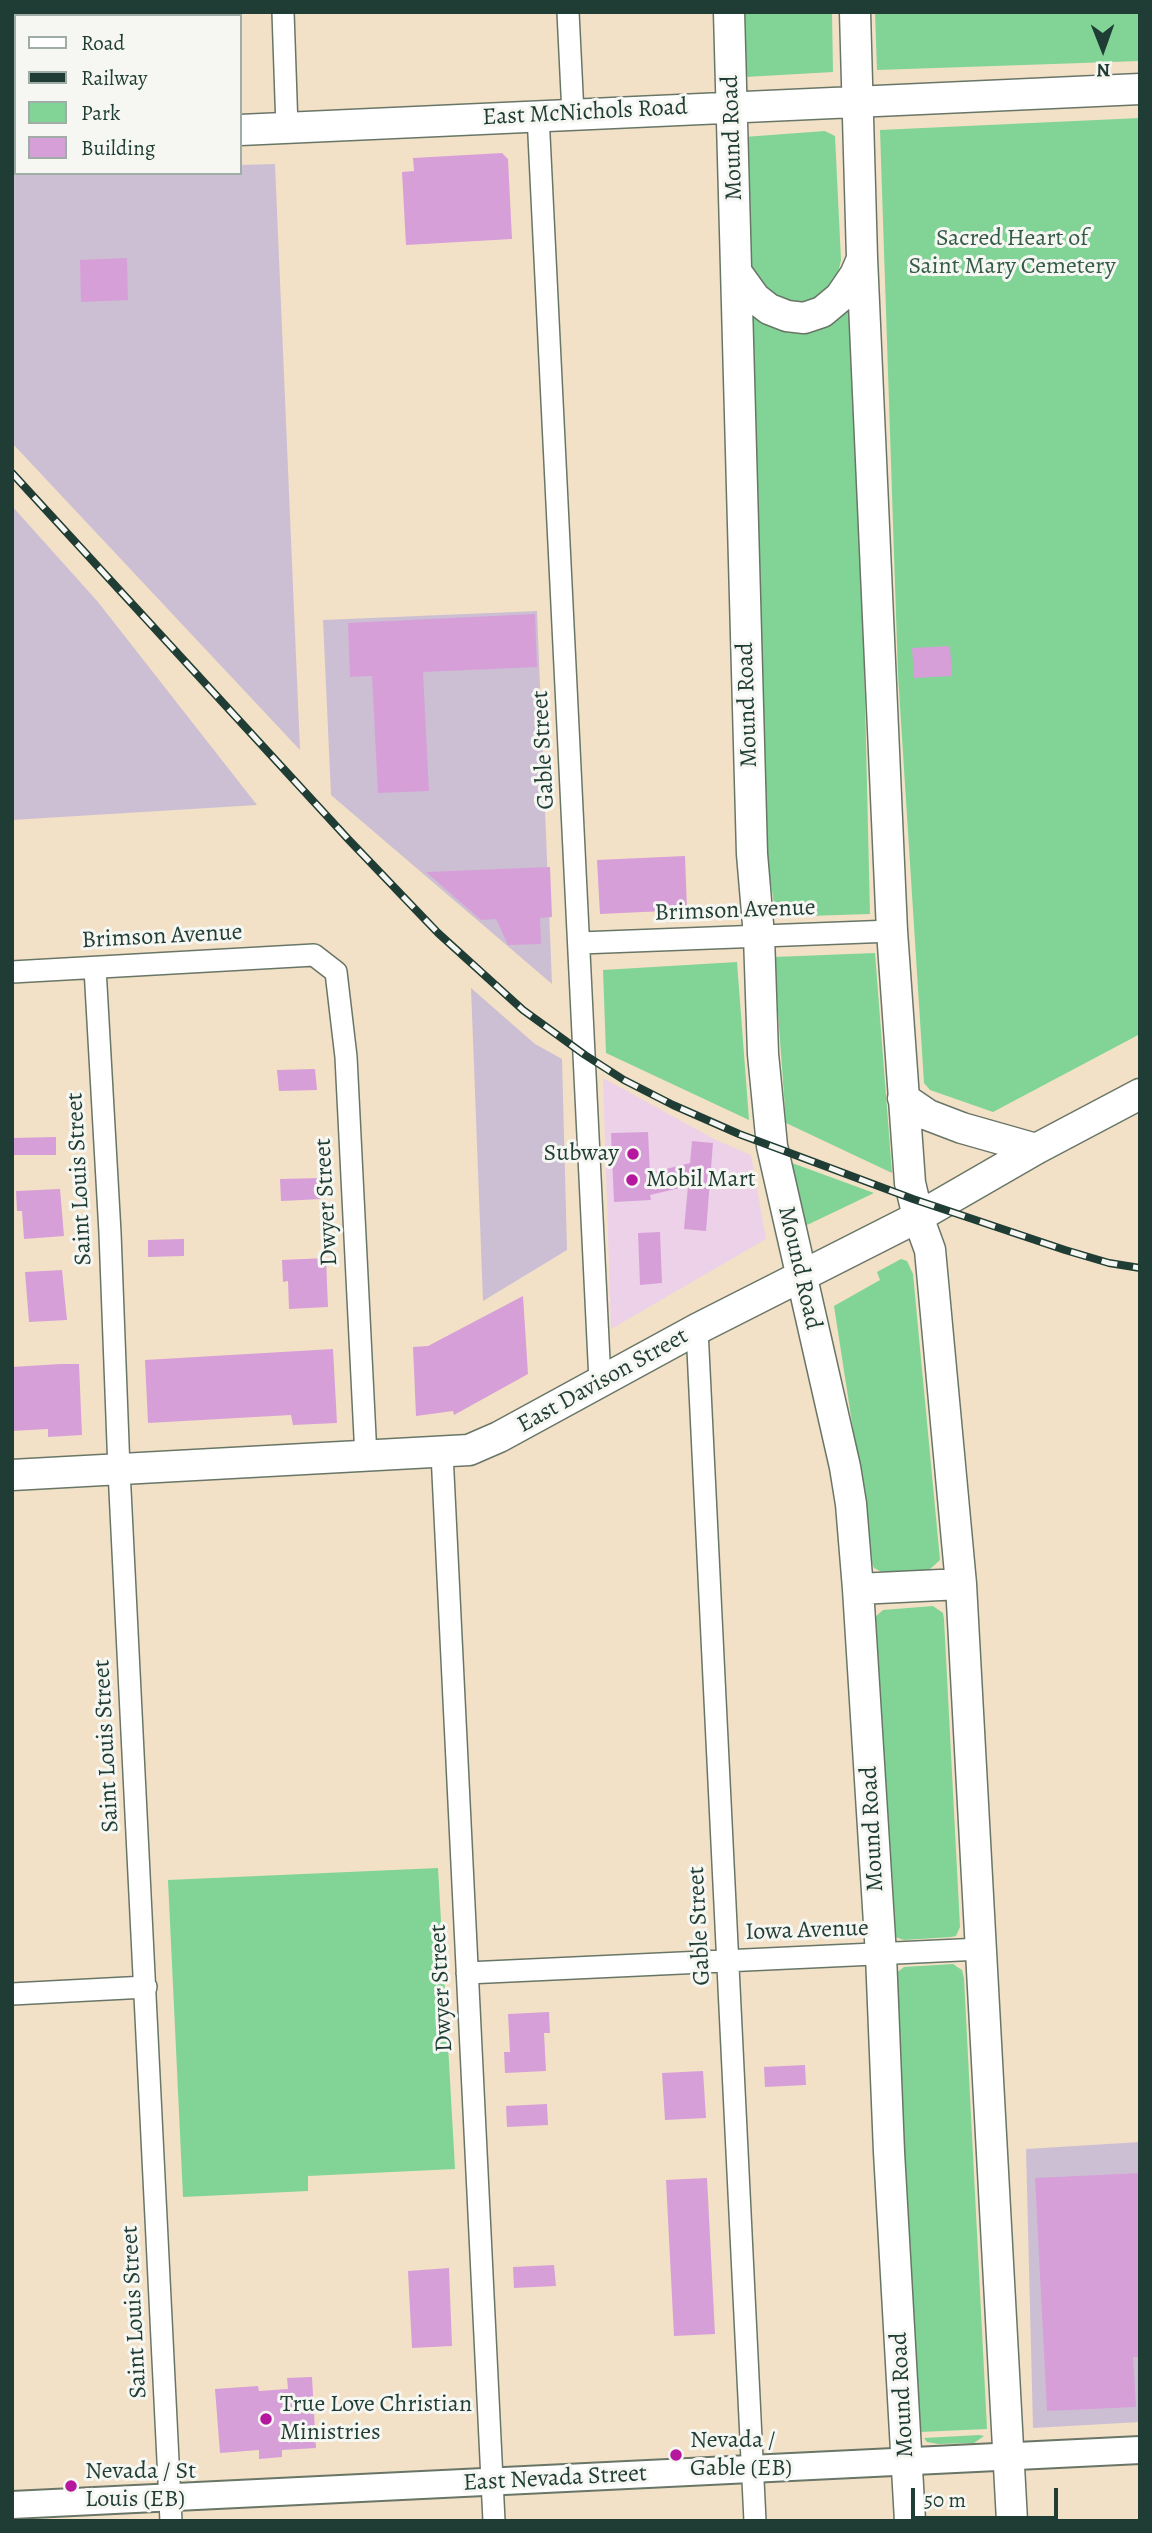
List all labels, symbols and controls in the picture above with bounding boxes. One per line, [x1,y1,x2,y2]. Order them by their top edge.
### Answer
legend [14,14,242,175]
north arrow [1068,14,1138,84]
text: Road [81,29,125,57]
text: N [1096,57,1111,83]
text: Railway [81,64,147,92]
street label: Mound Road [716,75,750,201]
street label: East McNichols Road [482,93,688,133]
text: Park [81,99,120,127]
text: Building [81,134,155,162]
park label: Sacred Heart of Saint Mary Cemetery [908,225,1116,281]
street label: Mound Road [731,642,765,768]
street label: Gable Street [526,690,562,810]
street label: Brimson Avenue [654,894,816,928]
street label: Brimson Avenue [81,918,243,956]
street label: Saint Louis Street [61,1092,99,1266]
street label: Dwyer Street [309,1137,345,1267]
place label: Subway [544,1140,619,1168]
marker: Subway [625,1146,641,1162]
place label: Mobil Mart [646,1166,756,1194]
marker: Mobil Mart [624,1172,640,1188]
street label: Mound Road [771,1204,827,1332]
street label: East Davison Street [513,1322,693,1440]
street label: Saint Louis Street [88,1659,126,1833]
street label: Mound Road [855,1766,891,1892]
street label: Gable Street [682,1866,718,1986]
street label: Iowa Avenue [745,1914,869,1948]
street label: Dwyer Street [424,1923,460,2053]
street label: Saint Louis Street [116,2225,154,2399]
street label: Mound Road [885,2332,921,2458]
place label: True Love Christian Ministries [280,2391,472,2447]
marker: True Love Christian Ministries [258,2411,274,2427]
place label: Nevada / Gable (EB) [690,2427,792,2483]
marker: Nevada / Gable (EB) [668,2447,684,2463]
place label: Nevada / St Louis (EB) [85,2458,196,2514]
street label: East Nevada Street [462,2460,648,2498]
scale bar [914,2474,1061,2518]
marker: Nevada / St Louis (EB) [63,2478,79,2494]
text: 50 m [924,2486,966,2514]

